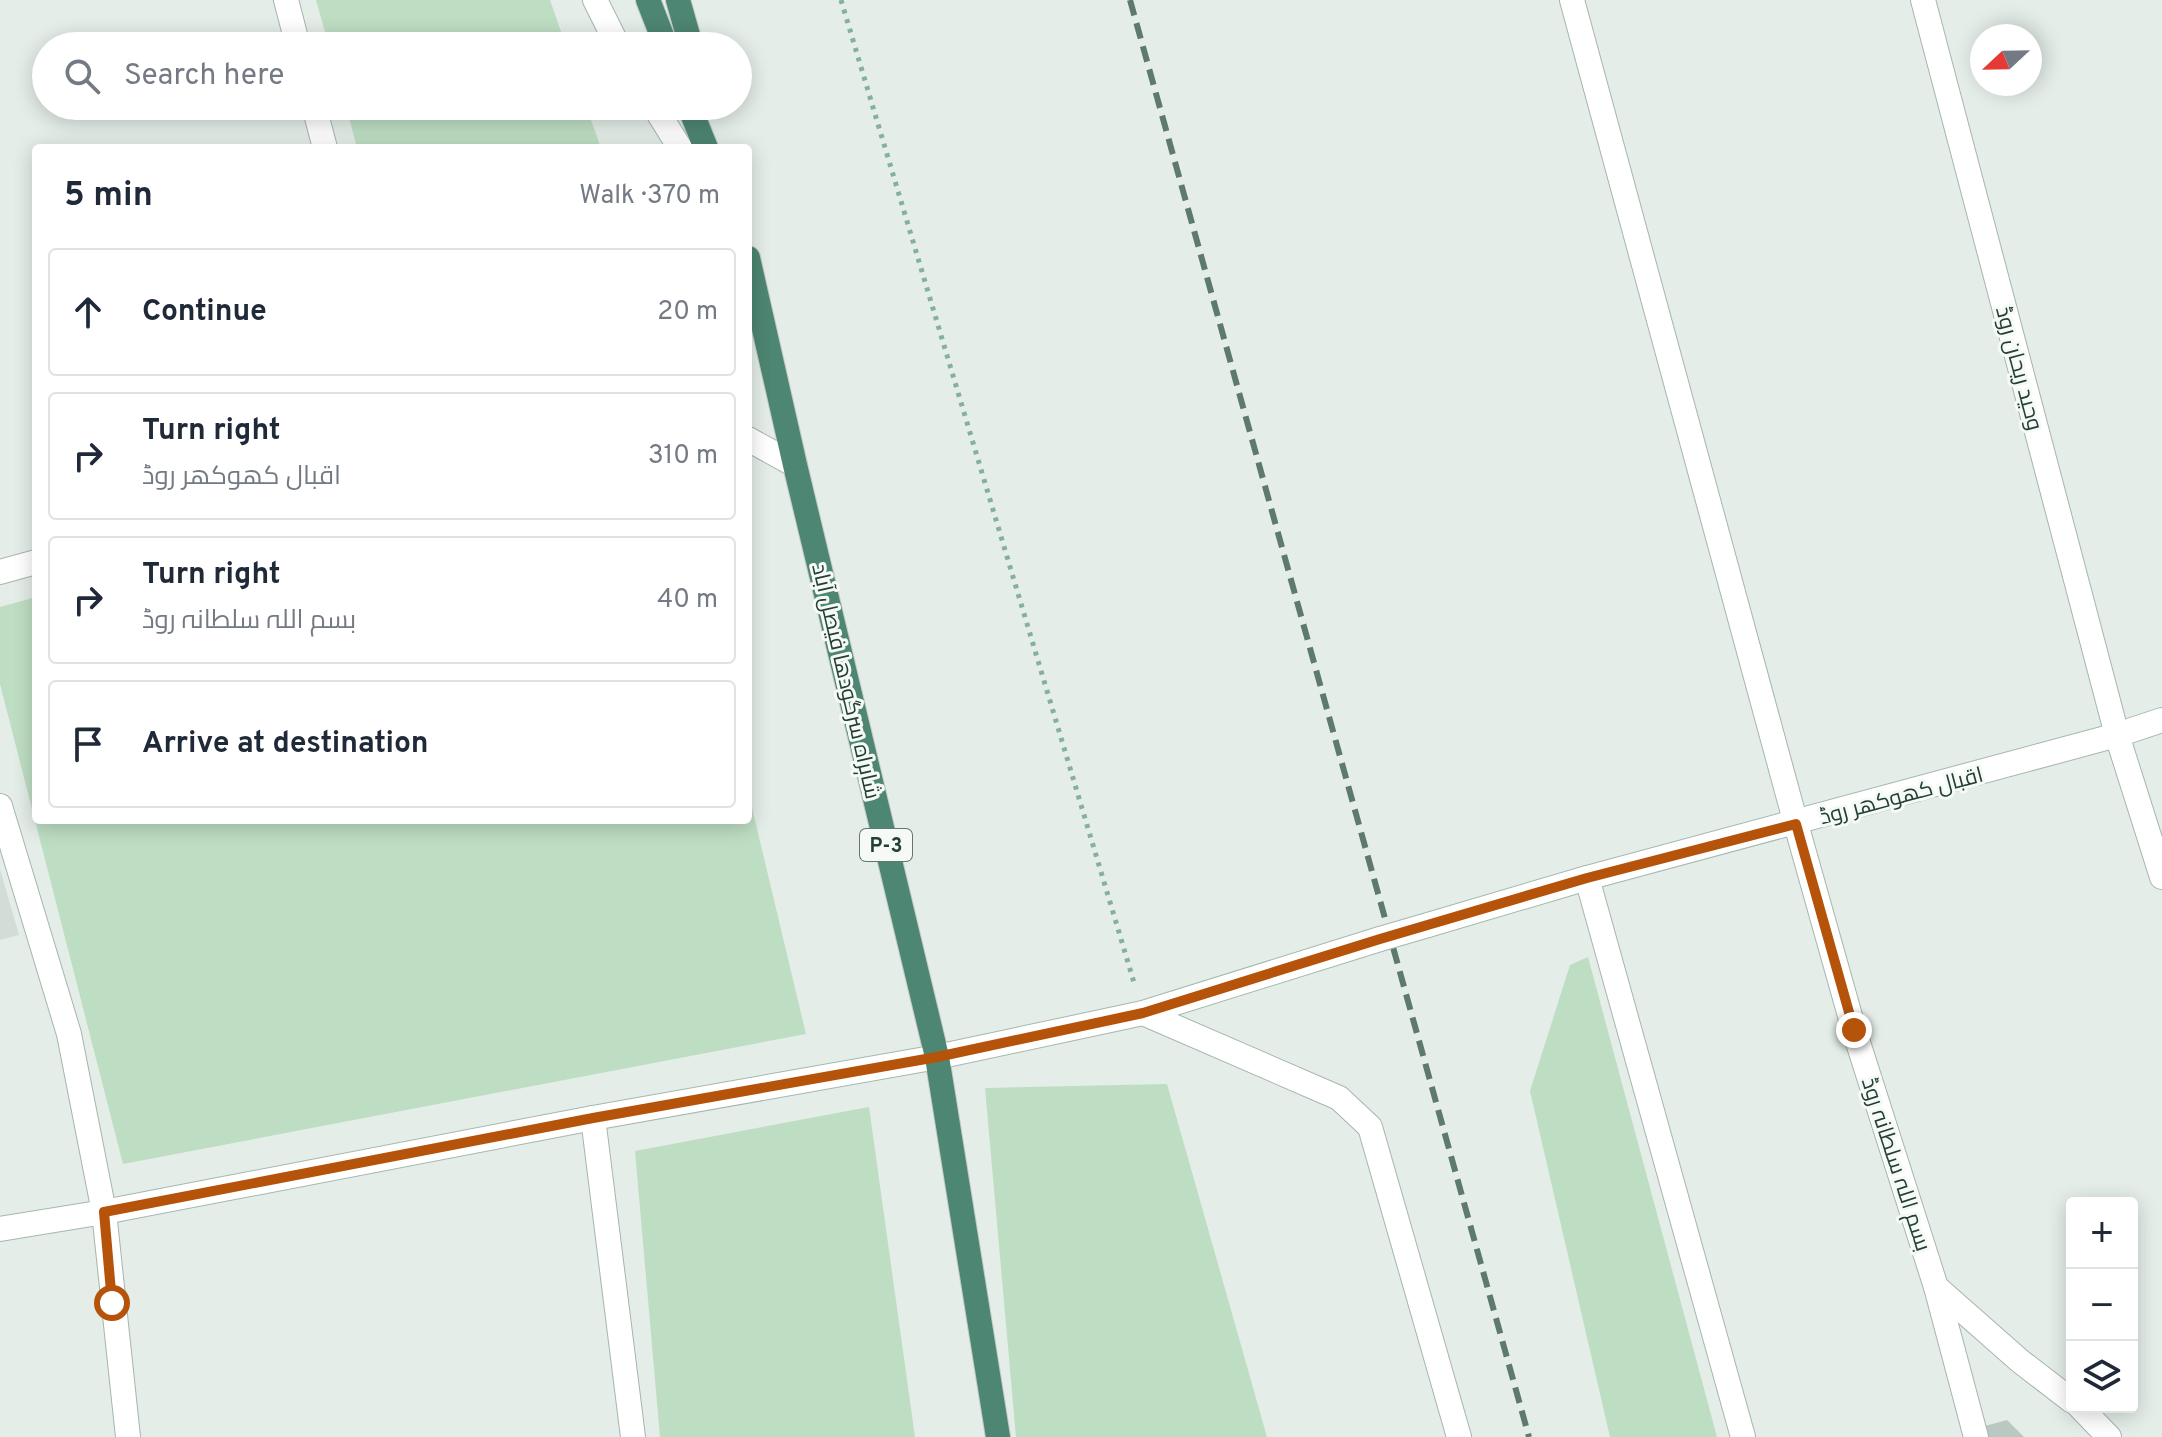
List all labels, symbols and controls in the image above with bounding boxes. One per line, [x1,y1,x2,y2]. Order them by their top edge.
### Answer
north arrow [1970,24,2042,96]
search box [32,32,752,120]
icon: search [60,54,104,98]
text: Search here [124,58,284,95]
text: 5 min [64,175,153,218]
text: Walk · 370 m [579,180,720,213]
icon: ahead [66,290,110,334]
text: Continue [142,294,267,331]
text: 20 m [657,296,718,329]
street label: وحید ریحان روڈ [1988,304,2047,434]
text: Turn right [142,413,280,450]
icon: right [66,434,110,478]
text: 310 m [648,440,718,473]
text: اقبال کھوکھر روڈ [142,461,341,494]
text: Turn right [142,557,280,594]
street label: شاہراہ سرگودھا فیصل آباد [804,561,886,802]
icon: right [66,578,110,622]
text: 40 m [657,584,718,617]
text: بسم اللہ سلطانہ روڈ [142,605,356,638]
icon: arrive [66,722,110,766]
text: Arrive at destination [142,726,428,763]
street label: اقبال کھوکھر روڈ [1817,763,1987,832]
road number: P-3 [860,829,912,861]
route end [1836,1012,1872,1048]
street label: بسم اللہ سلطانہ روڈ [1854,1074,1935,1255]
map controls [2066,1197,2138,1413]
button: + [2066,1197,2138,1269]
button: − [2066,1269,2138,1341]
route start [94,1285,130,1321]
button: layers [2066,1341,2138,1413]

